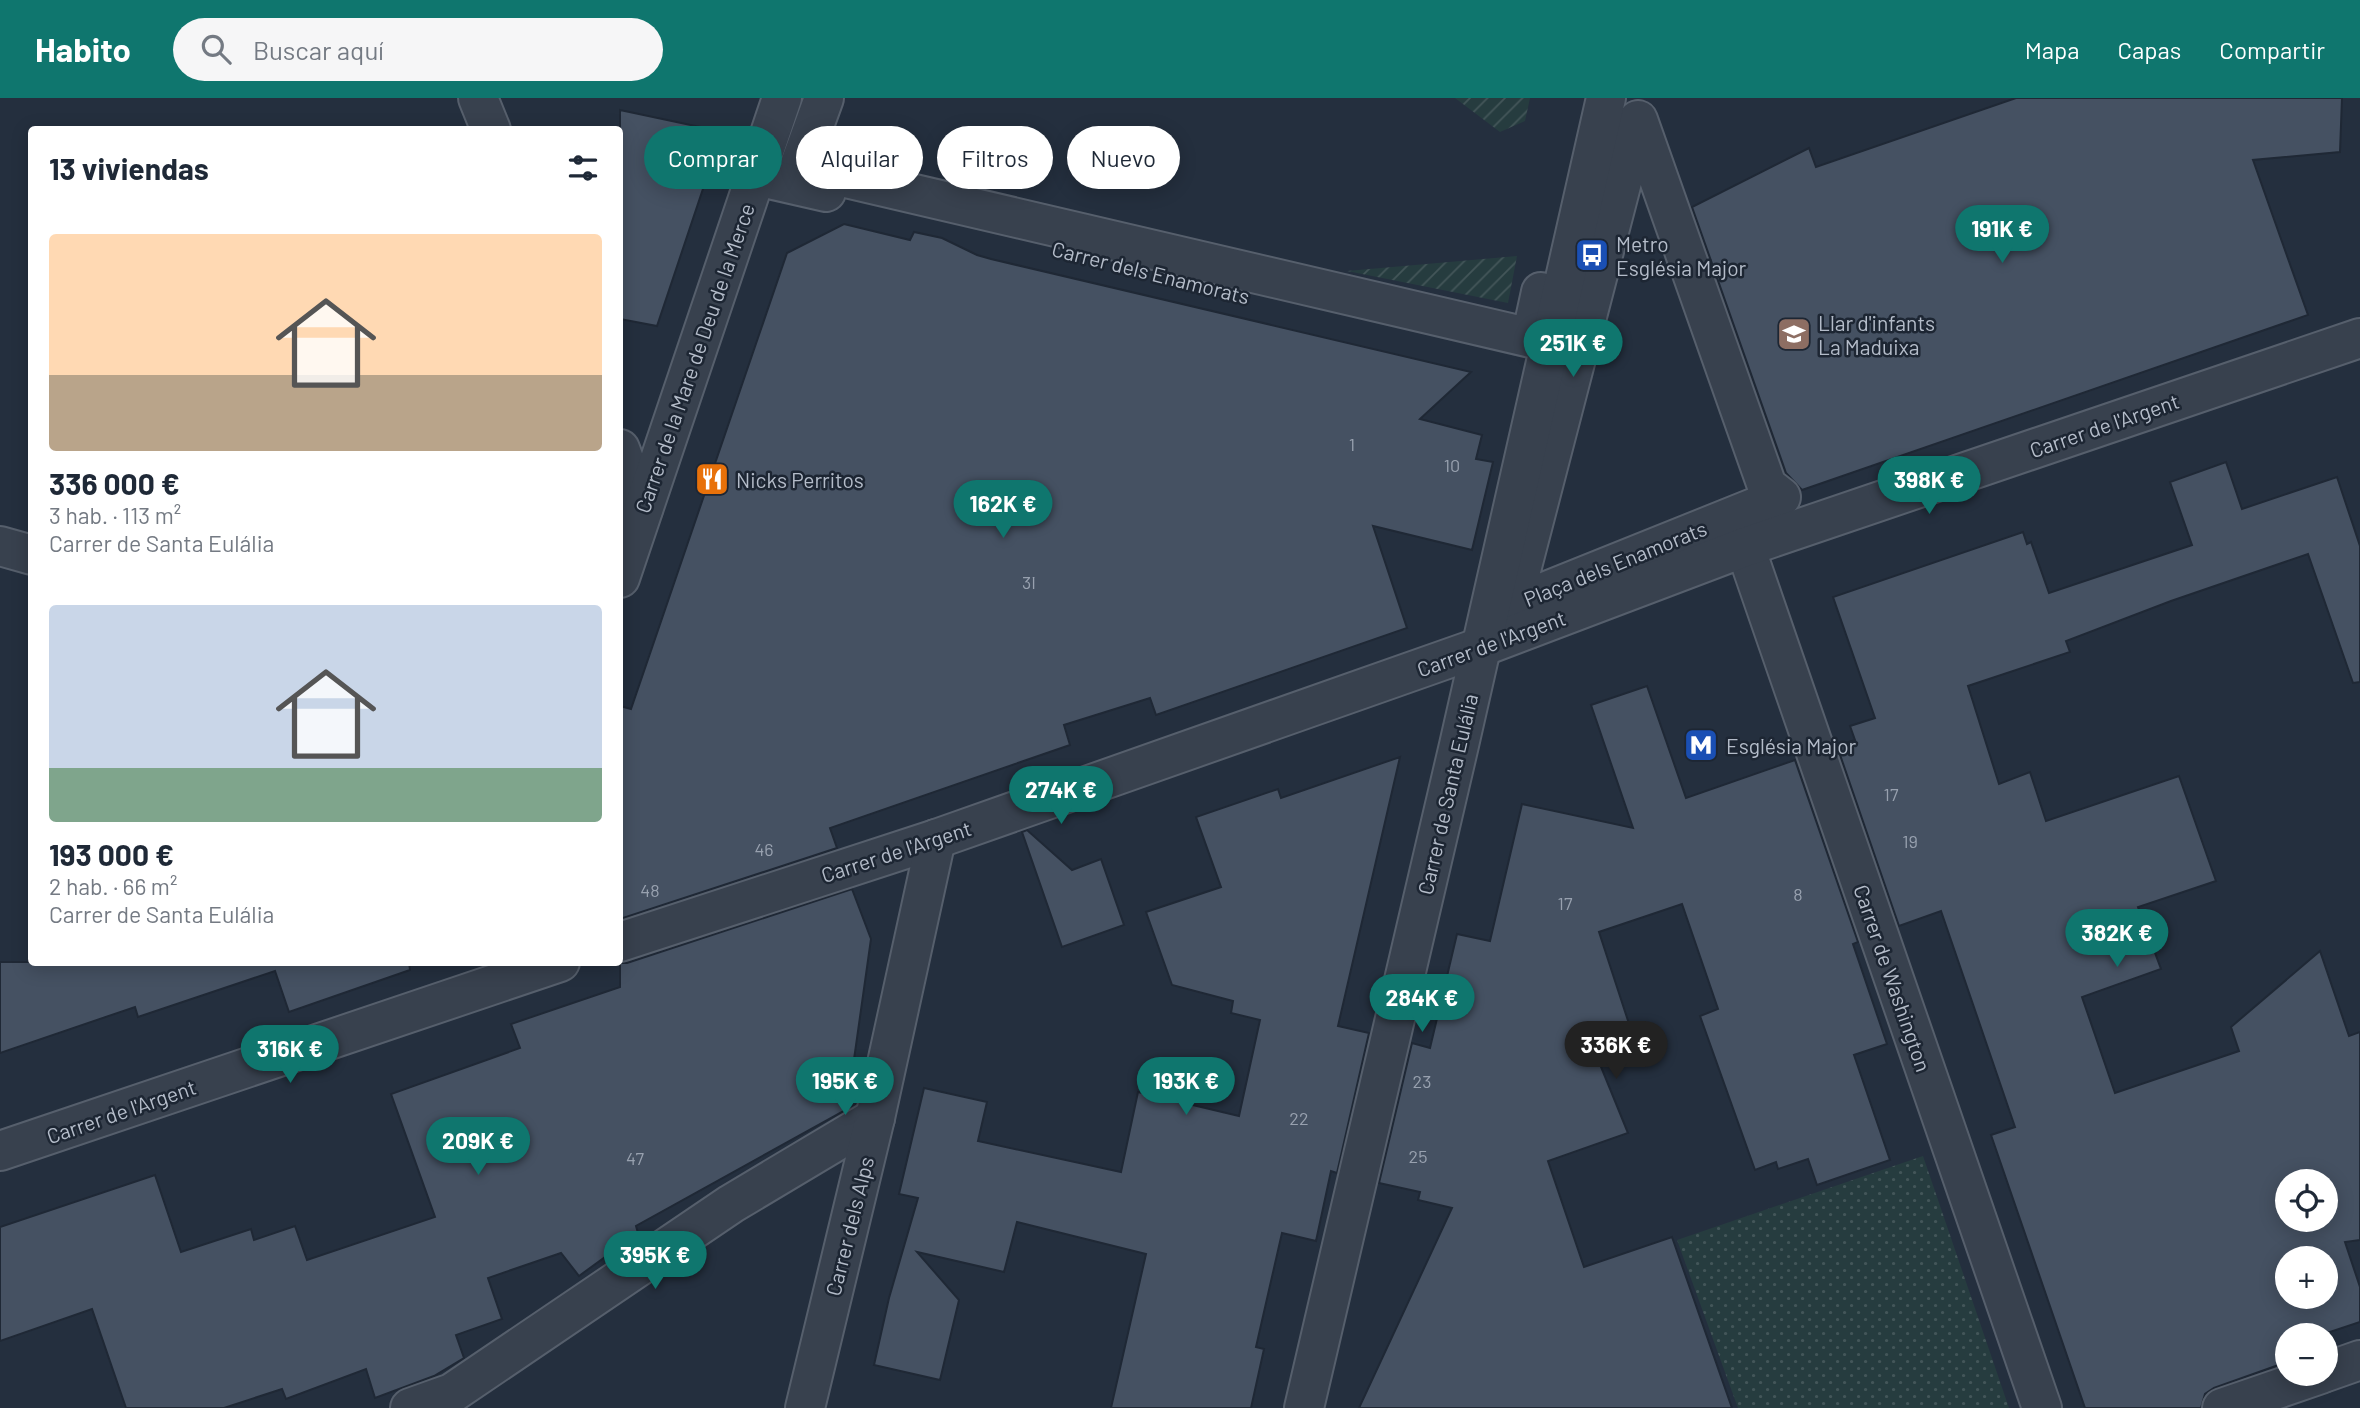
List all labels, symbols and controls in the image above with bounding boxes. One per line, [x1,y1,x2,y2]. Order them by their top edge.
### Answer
search box [173,18,663,81]
text: Habito [35,29,131,69]
icon: search [197,30,235,68]
text: Buscar aquí [253,34,384,65]
text: Mapa [2025,35,2080,64]
text: Capas [2118,35,2181,64]
text: Compartir [2219,35,2325,64]
chip: Comprar [644,126,782,189]
chip: Alquilar [796,126,923,189]
chip: Filtros [937,126,1053,189]
chip: Nuevo [1067,126,1180,189]
icon: filters [564,149,602,187]
text: 13 viviendas [49,150,209,186]
street label: Carrer de la Mare de Deu de la Merce [629,200,759,516]
pin: 191K € [1945,206,2059,265]
text: 191K € [1971,214,2033,242]
place label: Metro Església Major [1616,231,1747,280]
street label: Carrer dels Enamorats [1050,235,1252,309]
bus stop icon: Metro Església Major [1573,236,1611,274]
icon: home [263,280,389,406]
place label: Llar d'infants La Maduixa [1818,310,1935,359]
school or university icon: Llar d'infants La Maduixa [1775,315,1813,353]
pin: 251K € [1516,320,1630,379]
text: 251K € [1540,328,1606,356]
street label: Carrer de l'Argent [2026,388,2182,462]
house number: 1 [1349,433,1355,455]
house number: 10 [1444,454,1460,476]
pin: 398K € [1872,456,1986,516]
restaurant icon: Nicks Perritos [693,460,731,498]
text: 336 000 € [49,465,180,501]
text: 398K € [1894,465,1964,493]
place label: Nicks Perritos [736,467,864,492]
pin: 162K € [946,480,1060,540]
text: 162K € [970,489,1036,517]
text: 3 hab. · 113 m² [49,501,181,529]
street label: Plaça dels Enamorats [1520,515,1710,611]
text: Carrer de Santa Eulália [49,529,274,557]
house number: 3I [1022,571,1036,593]
street label: Carrer de l'Argent [1413,605,1569,681]
icon: home [263,651,389,777]
street label: Carrer de Santa Eulália [1412,691,1482,897]
metro station icon: Església Major [1682,726,1720,764]
place label: Església Major [1726,733,1857,758]
pin: 274K € [1004,766,1118,826]
text: 274K € [1025,775,1097,803]
house number: 17 [1884,783,1899,805]
street label: Carrer de l'Argent [818,815,974,887]
house number: 19 [1902,830,1918,852]
text: 193 000 € [49,836,174,872]
house number: 46 [754,838,774,860]
text: 2 hab. · 66 m² [49,872,177,900]
house number: 48 [640,879,660,901]
street label: Carrer de Washington [1849,881,1937,1075]
house number: 8 [1793,883,1803,905]
house number: 17 [1558,892,1573,914]
text: Carrer de Santa Eulália [49,900,274,928]
pin: 382K € [2060,910,2174,969]
text: 382K € [2081,918,2153,946]
pin: 284K € [1365,974,1479,1034]
text: 284K € [1386,983,1458,1011]
pin: 336K € [1559,1021,1673,1081]
pin: 316K € [233,1026,347,1085]
text: 336K € [1581,1030,1651,1058]
text: 316K € [257,1034,323,1062]
pin: 195K € [788,1058,902,1117]
pin: 193K € [1129,1058,1243,1117]
text: 195K € [812,1066,878,1094]
text: 193K € [1153,1066,1219,1094]
house number: 23 [1413,1070,1431,1092]
street label: Carrer de l'Argent [43,1074,199,1148]
house number: 22 [1289,1107,1309,1129]
pin: 209K € [421,1118,535,1177]
text: 209K € [442,1126,514,1154]
house number: 25 [1409,1145,1427,1167]
house number: 47 [626,1147,644,1169]
street label: Carrer dels Alps [820,1154,878,1298]
map controls [2275,1169,2338,1386]
button: locate [2275,1169,2338,1232]
pin: 395K € [598,1232,712,1291]
text: 395K € [620,1240,690,1268]
button: + [2275,1246,2338,1309]
button: − [2275,1323,2338,1386]

